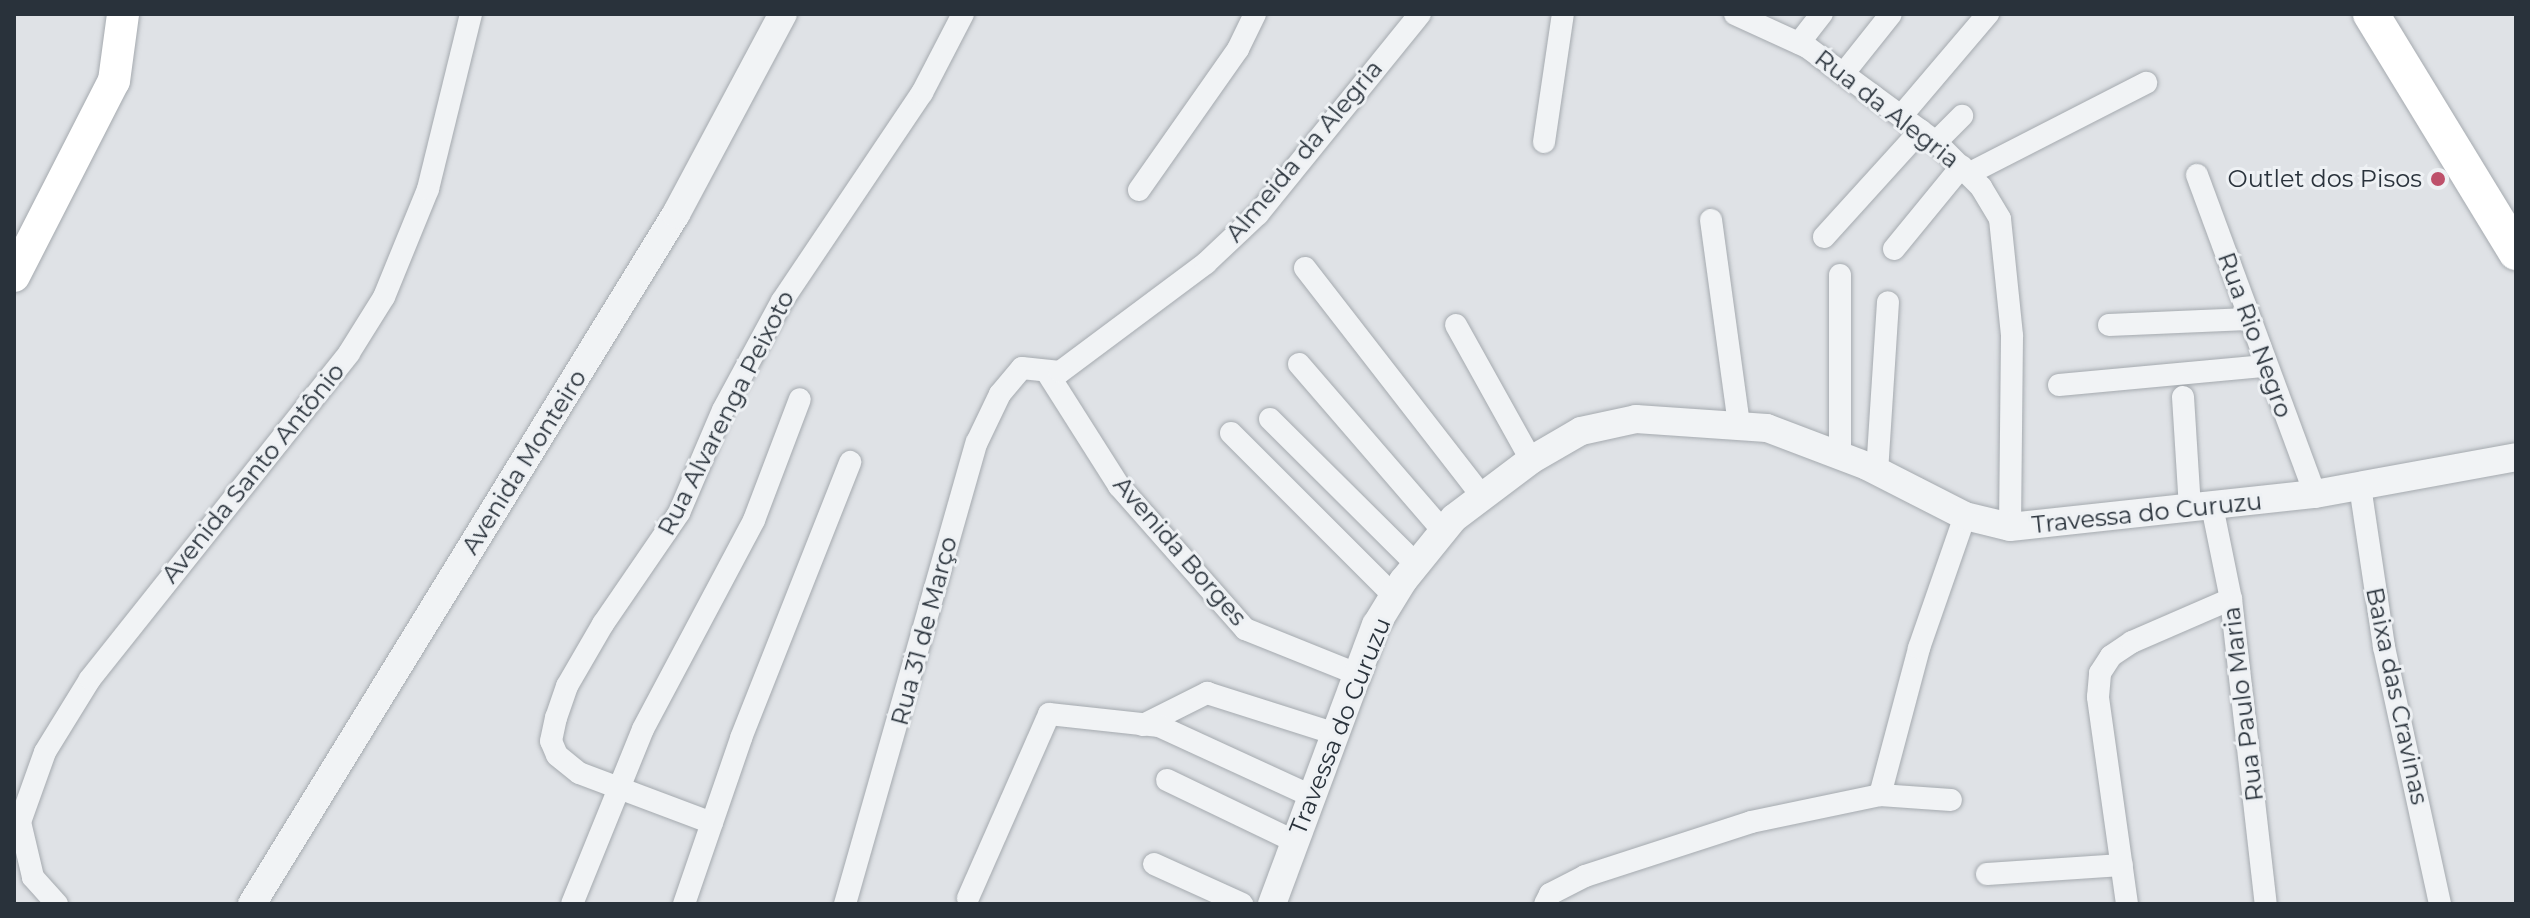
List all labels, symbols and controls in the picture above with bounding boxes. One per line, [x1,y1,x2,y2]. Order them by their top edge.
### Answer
street label: Rua da Alegria [1809,44,1965,174]
street label: Almeida da Alegria [1220,54,1388,248]
place label: Outlet dos Pisos [2228,165,2422,193]
marker: Outlet dos Pisos [2429,170,2447,188]
street label: Rua Rio Negro [2212,248,2298,422]
street label: Rua Alvarenga Peixoto [652,286,800,540]
street label: Avenida Santo Antônio [155,357,351,589]
street label: Avenida Monteiro [456,365,592,559]
street label: Avenida Borges [1107,471,1253,631]
street label: Travessa do Curuzu [2030,487,2264,539]
street label: Rua 31 de Março [885,533,963,729]
street label: Baixa das Cravinas [2360,585,2434,807]
street label: Rua Paulo Maria [2217,605,2269,803]
street label: Travessa do Curuzu [1283,613,1397,839]

